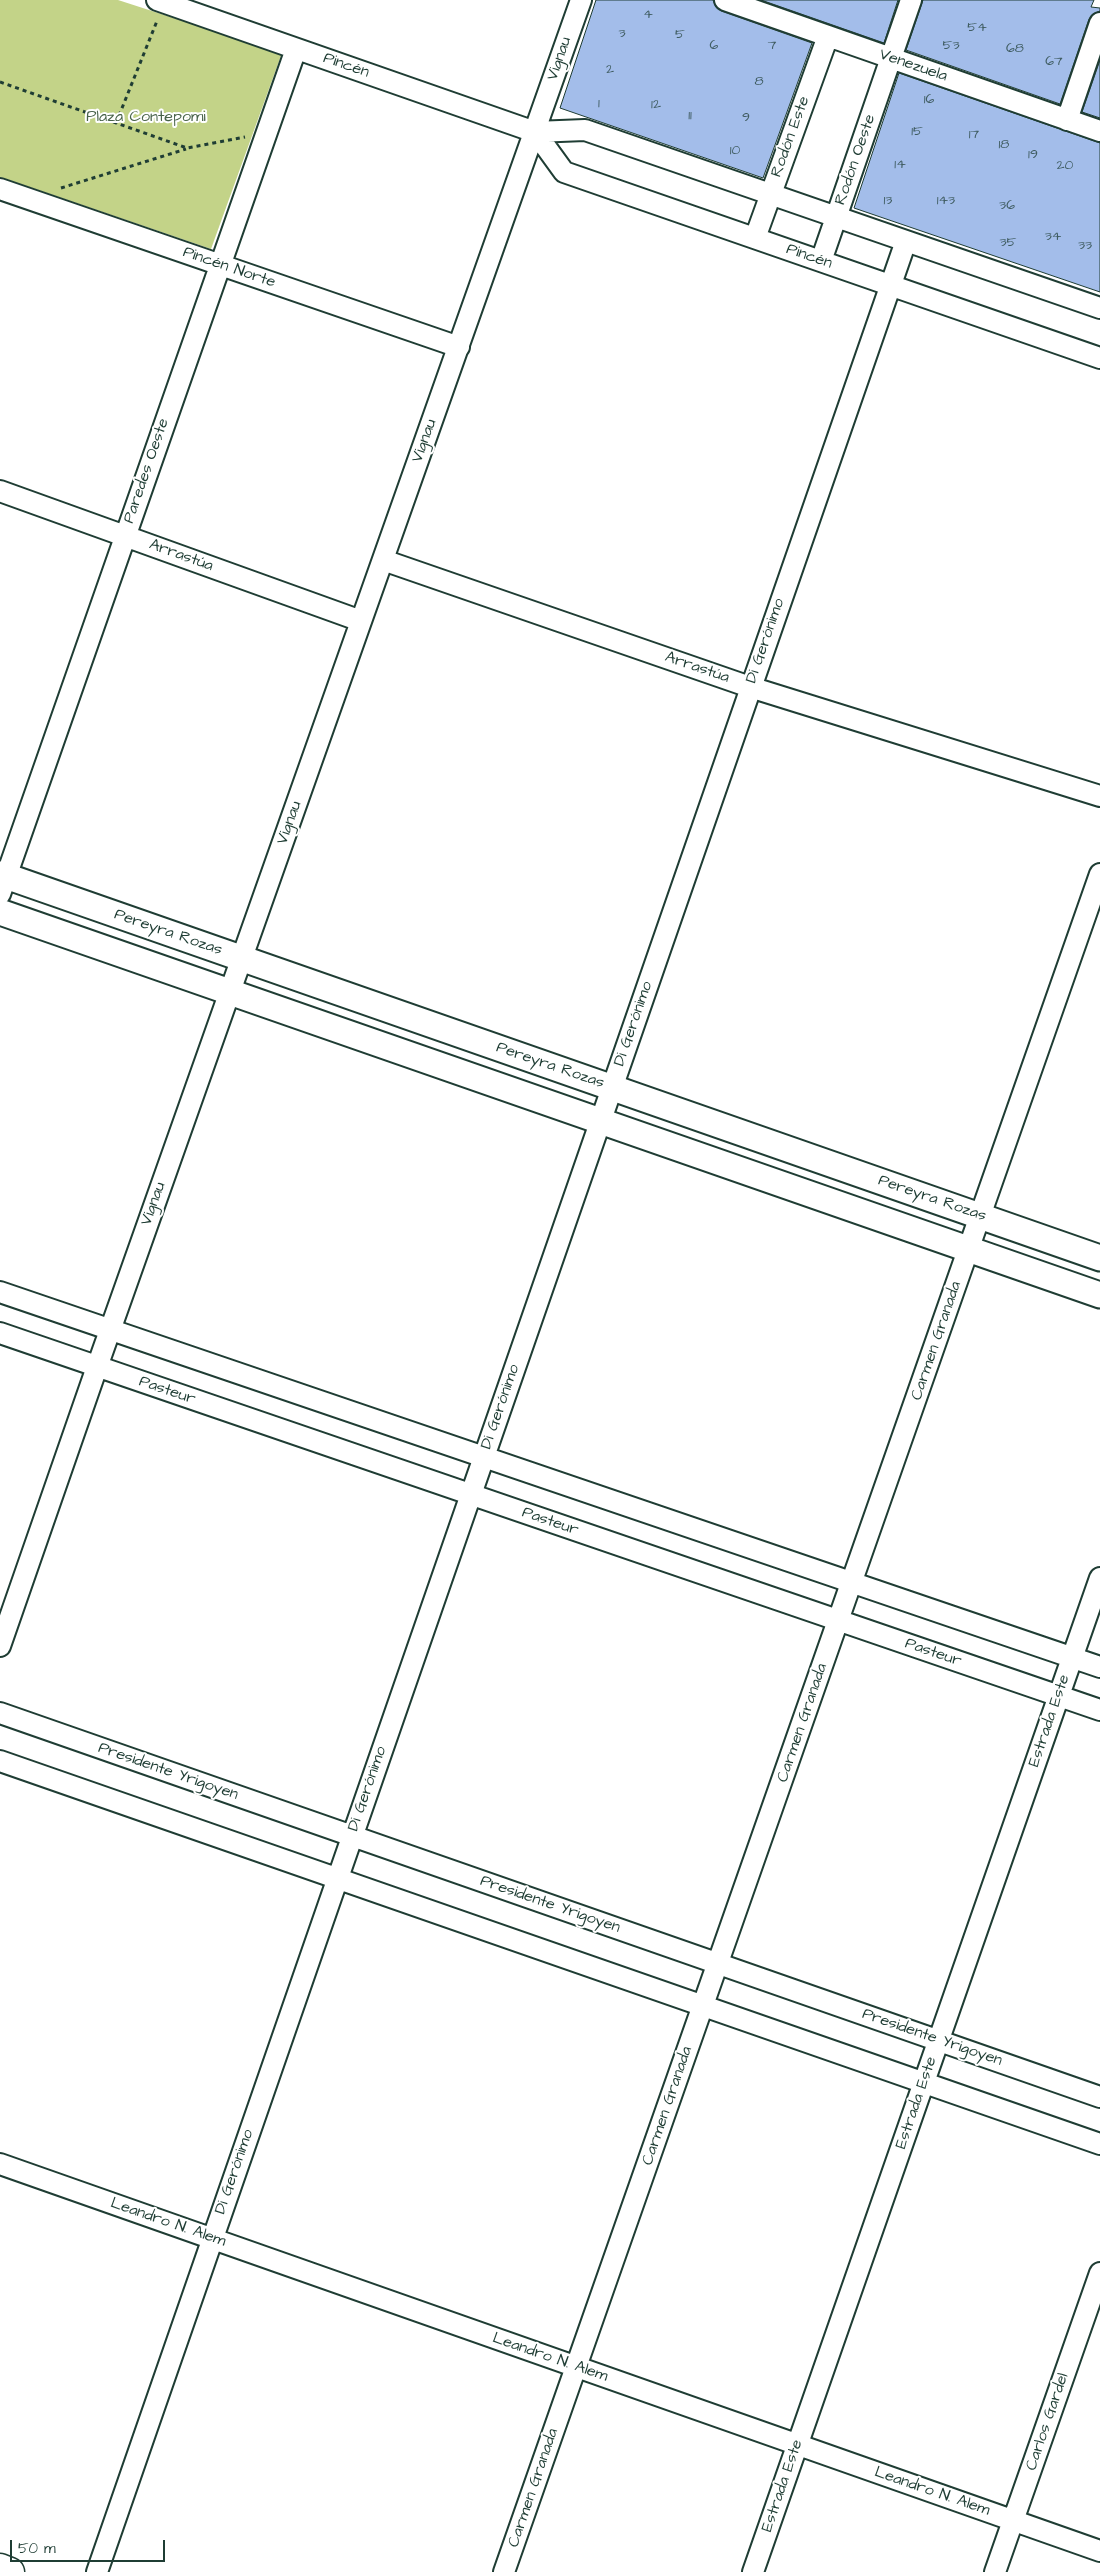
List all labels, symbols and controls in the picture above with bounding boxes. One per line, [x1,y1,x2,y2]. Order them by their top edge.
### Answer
house number: 4 [643,7,653,23]
house number: 54 [967,20,987,36]
house number: 3 [618,26,626,42]
house number: 5 [675,27,685,43]
street label: Vignau [544,35,576,83]
house number: 6 [710,38,718,54]
house number: 7 [768,38,776,54]
house number: 53 [942,38,960,54]
house number: 68 [1006,41,1024,57]
street label: Venezuela [876,45,950,87]
street label: Pincén [320,49,372,83]
house number: 67 [1045,54,1063,70]
house number: 2 [606,62,614,78]
house number: 8 [754,74,764,90]
house number: 16 [924,92,934,108]
street label: Rodón Este [768,94,814,180]
house number: 1 [598,96,600,112]
house number: 12 [651,97,661,113]
park label: Plaza Contepomi [86,108,206,128]
house number: 11 [688,108,692,124]
house number: 9 [742,110,750,126]
street label: Rodón Oeste [832,112,880,208]
house number: 15 [911,124,923,140]
house number: 17 [969,127,979,143]
house number: 18 [999,137,1009,153]
house number: 10 [730,143,740,159]
house number: 19 [1028,147,1038,163]
house number: 14 [894,157,906,173]
house number: 20 [1057,158,1073,174]
house number: 13 [884,193,892,209]
house number: 143 [937,193,955,209]
house number: 36 [999,198,1015,214]
house number: 34 [1045,229,1061,245]
house number: 35 [999,235,1017,251]
house number: 33 [1078,238,1092,254]
street label: Pincén [783,240,835,274]
street label: Pincén Norte [180,243,278,293]
street label: Paredes Oeste [120,416,174,526]
street label: Vignau [408,417,442,465]
street label: Arrastúa [146,536,216,576]
street label: Di Gerónimo [742,596,790,686]
street label: Arrastúa [662,648,732,688]
street label: Vignau [273,799,307,847]
street label: Pereyra Rozas [111,906,225,960]
street label: Di Gerónimo [610,979,658,1069]
street label: Pereyra Rozas [493,1039,607,1093]
street label: Pereyra Rozas [875,1172,989,1226]
street label: Vignau [137,1180,171,1228]
street label: Carmen Granada [908,1279,966,1403]
street label: Di Gerónimo [477,1362,525,1452]
street label: Pasteur [136,1372,198,1410]
street label: Pasteur [519,1503,581,1541]
street label: Pasteur [902,1634,964,1672]
street label: Carmen Granada [774,1661,832,1785]
street label: Estrada Este [1025,1672,1075,1770]
street label: Presidente Yrigoyen [95,1739,241,1805]
street label: Di Gerónimo [344,1744,392,1834]
street label: Presidente Yrigoyen [477,1872,623,1938]
street label: Presidente Yrigoyen [859,2005,1005,2071]
street label: Carmen Granada [639,2044,697,2168]
street label: Estrada Este [892,2054,942,2152]
street label: Di Gerónimo [211,2127,259,2217]
street label: Leandro N. Alem [108,2194,228,2252]
street label: Leandro N. Alem [490,2329,610,2387]
street label: Carlos Gardel [1022,2371,1074,2473]
street label: Carmen Granada [505,2426,563,2550]
street label: Estrada Este [758,2437,808,2535]
street label: Leandro N. Alem [872,2463,992,2521]
scale bar [12,2530,168,2562]
text: 50 m [18,2538,56,2559]

